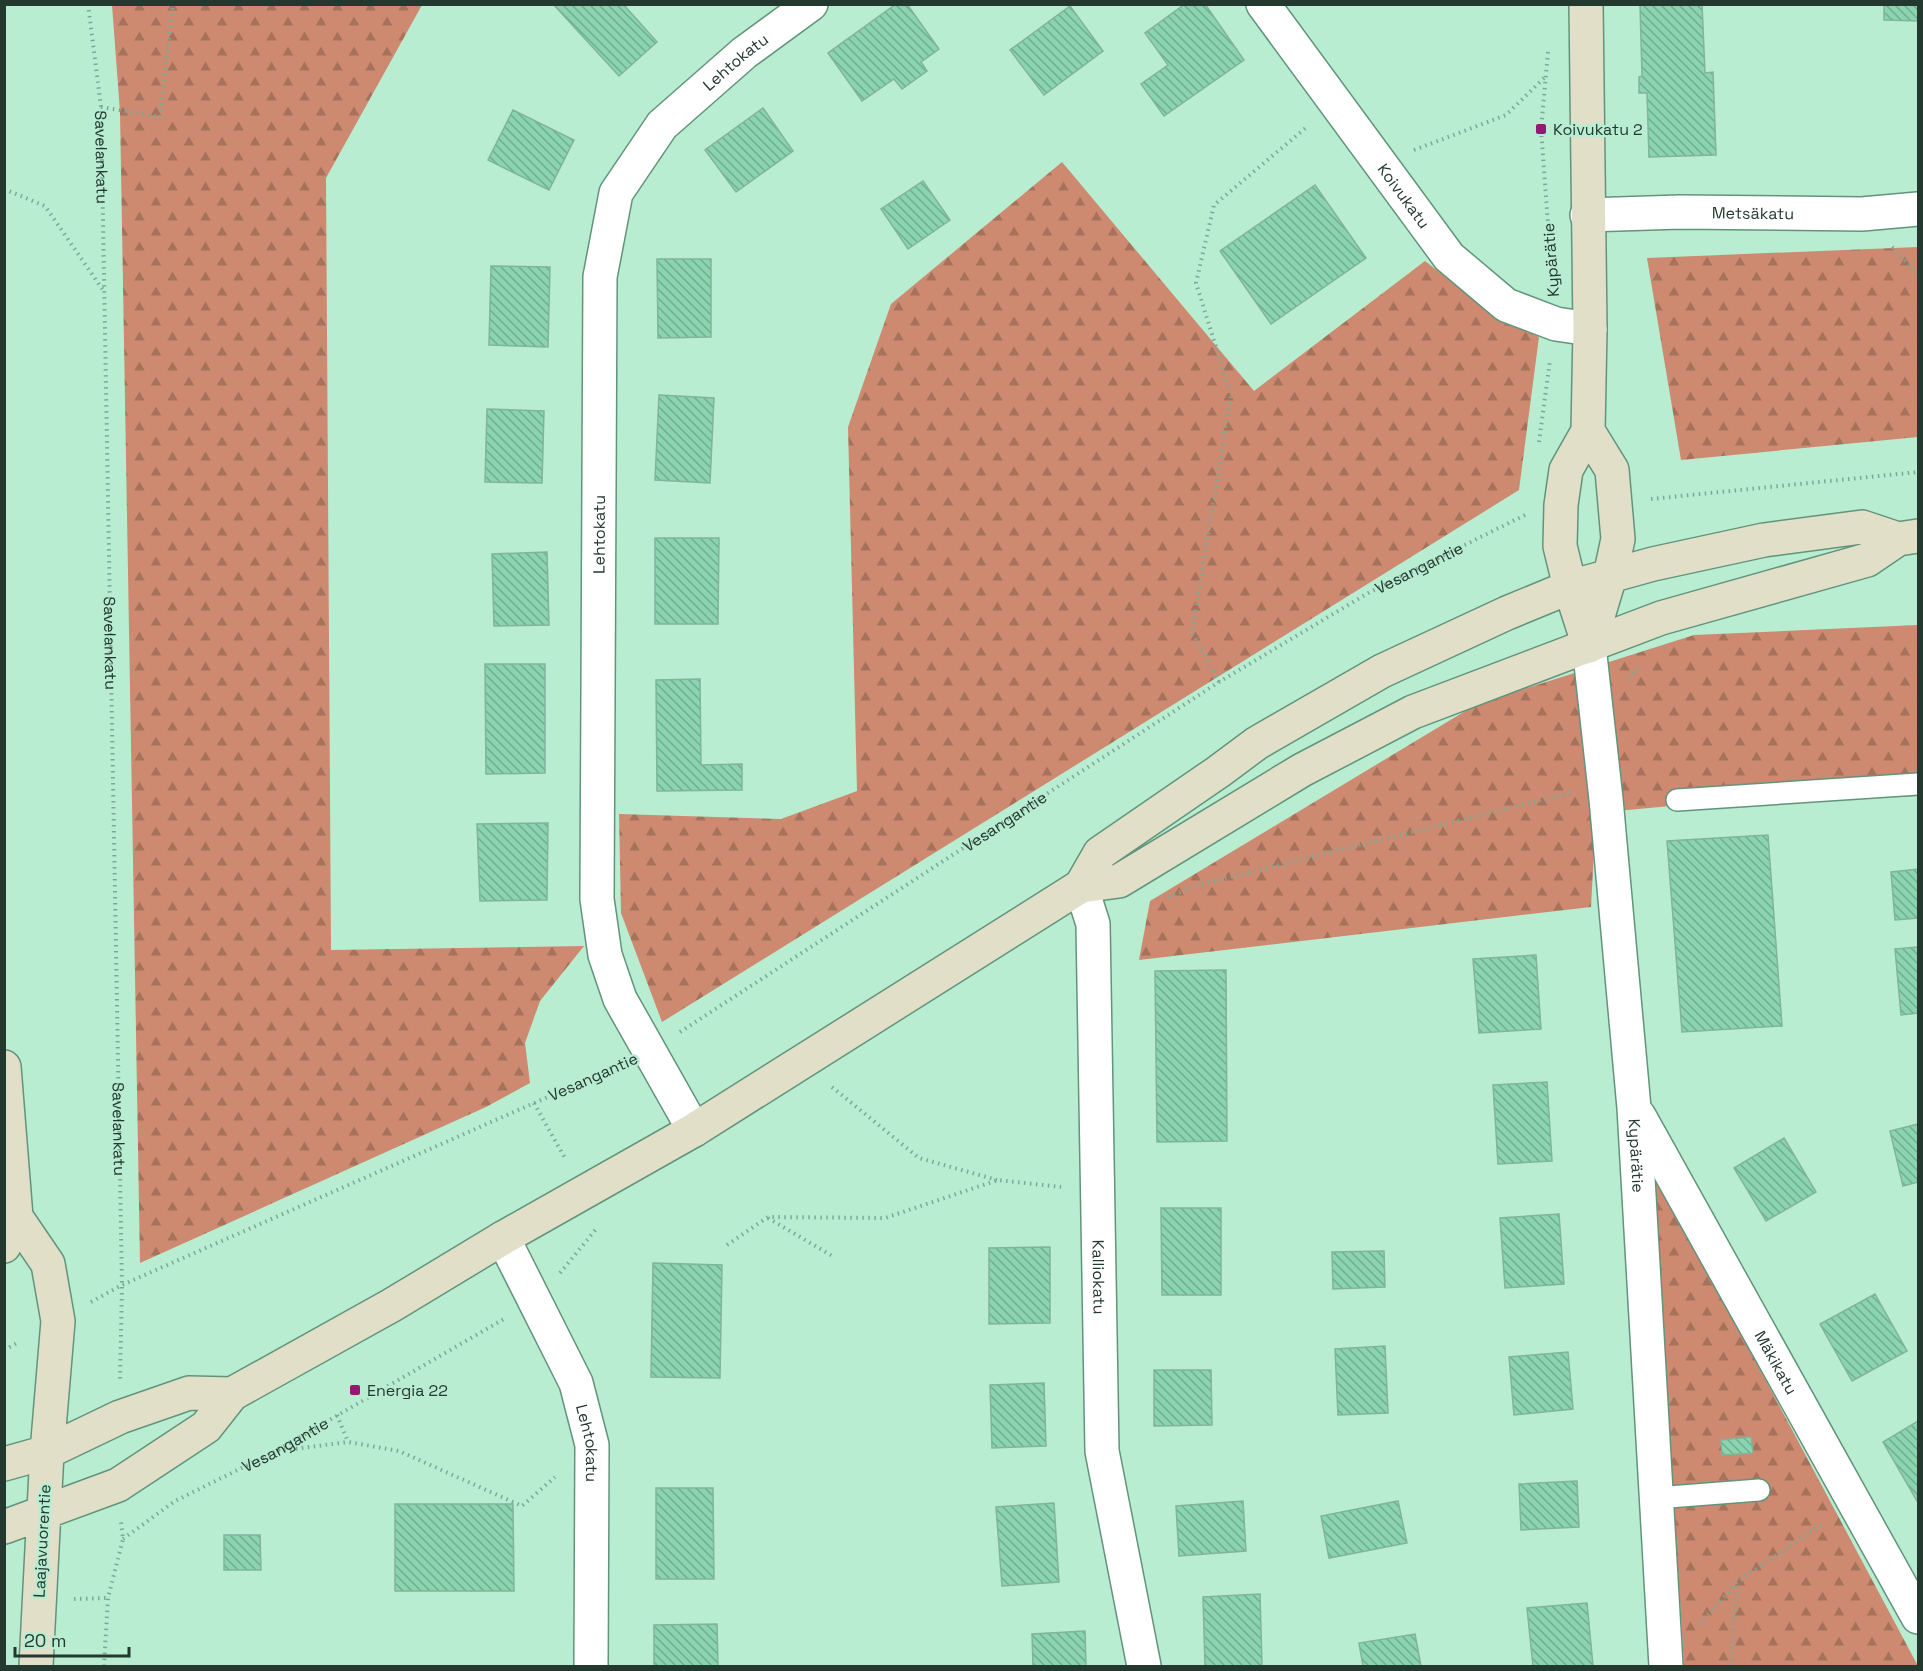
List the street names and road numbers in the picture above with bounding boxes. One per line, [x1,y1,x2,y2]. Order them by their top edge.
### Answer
street label: Lehtokatu [698,28,772,95]
street label: Savelankatu [91,110,113,204]
street label: Koivukatu [1373,159,1435,233]
street label: Metsäkatu [1712,202,1794,224]
street label: Kypärätie [1538,222,1564,298]
street label: Lehtokatu [588,495,609,574]
street label: Vesangantie [1371,537,1467,599]
street label: Savelankatu [99,596,122,690]
street label: Vesangantie [959,786,1051,856]
street label: Vesangantie [545,1048,641,1106]
street label: Savelankatu [108,1082,131,1176]
street label: Kypärätie [1624,1118,1649,1193]
street label: Kalliokatu [1088,1239,1110,1315]
street label: Mäkikatu [1750,1327,1802,1398]
street label: Lehtokatu [571,1402,603,1482]
street label: Vesangantie [238,1412,332,1477]
street label: Laajavuorentie [29,1484,55,1598]

